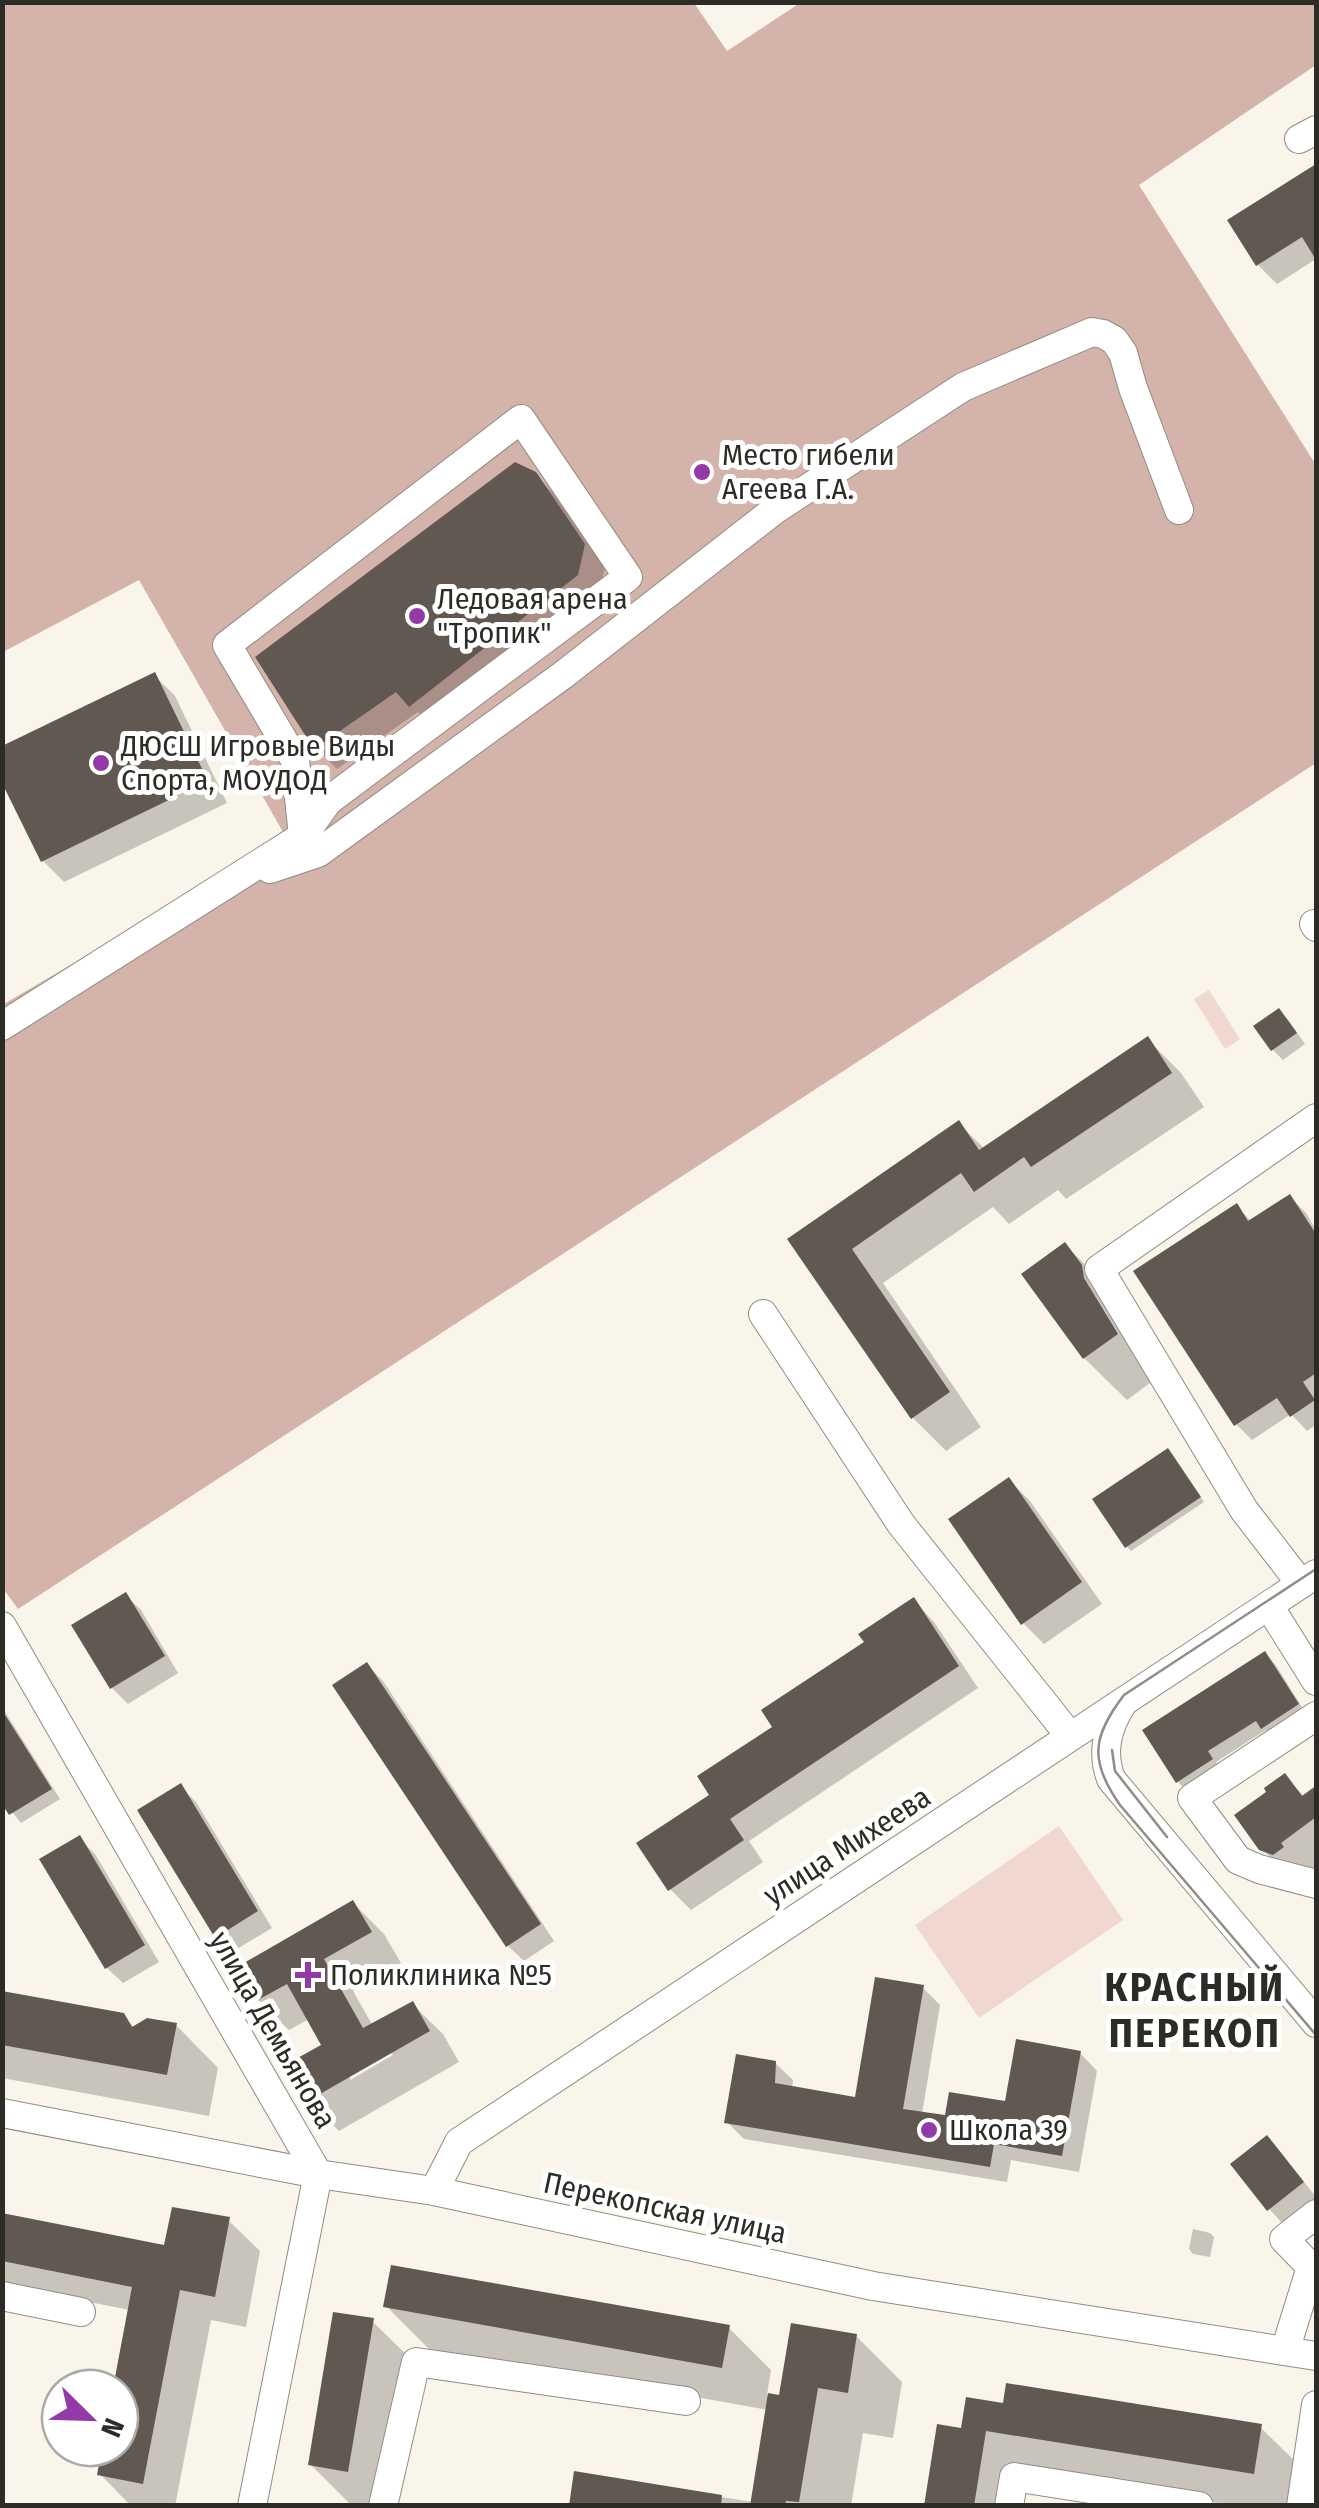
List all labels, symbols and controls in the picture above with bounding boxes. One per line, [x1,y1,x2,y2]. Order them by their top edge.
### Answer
place label: Место гибели Агеева Г.А. [722,437,895,507]
marker: Место гибели Агеева Г.А. [691,461,713,483]
place label: Ледовая арена "Тропик" [437,581,628,651]
marker: Ледовая арена "Тропик" [406,605,428,627]
place label: ДЮСШ Игровые Виды Спорта, МОУДОД [120,728,395,798]
marker: ДЮСШ Игровые Виды Спорта, МОУДОД [90,752,112,774]
street label: улица Михеева [757,1779,937,1913]
street label: улица Демьянова [202,1925,344,2135]
place label: Поликлиника №5 [330,1957,552,1993]
marker: Поликлиника №5 [295,1962,321,1988]
district label: КРАСНЫЙ ПЕРЕКОП [1104,1964,1286,2058]
place label: Школа 39 [949,2112,1068,2148]
marker: Школа 39 [918,2119,940,2141]
street label: Перекопская улица [540,2165,790,2251]
north arrow [40,2368,140,2468]
text: N [94,2413,131,2442]

